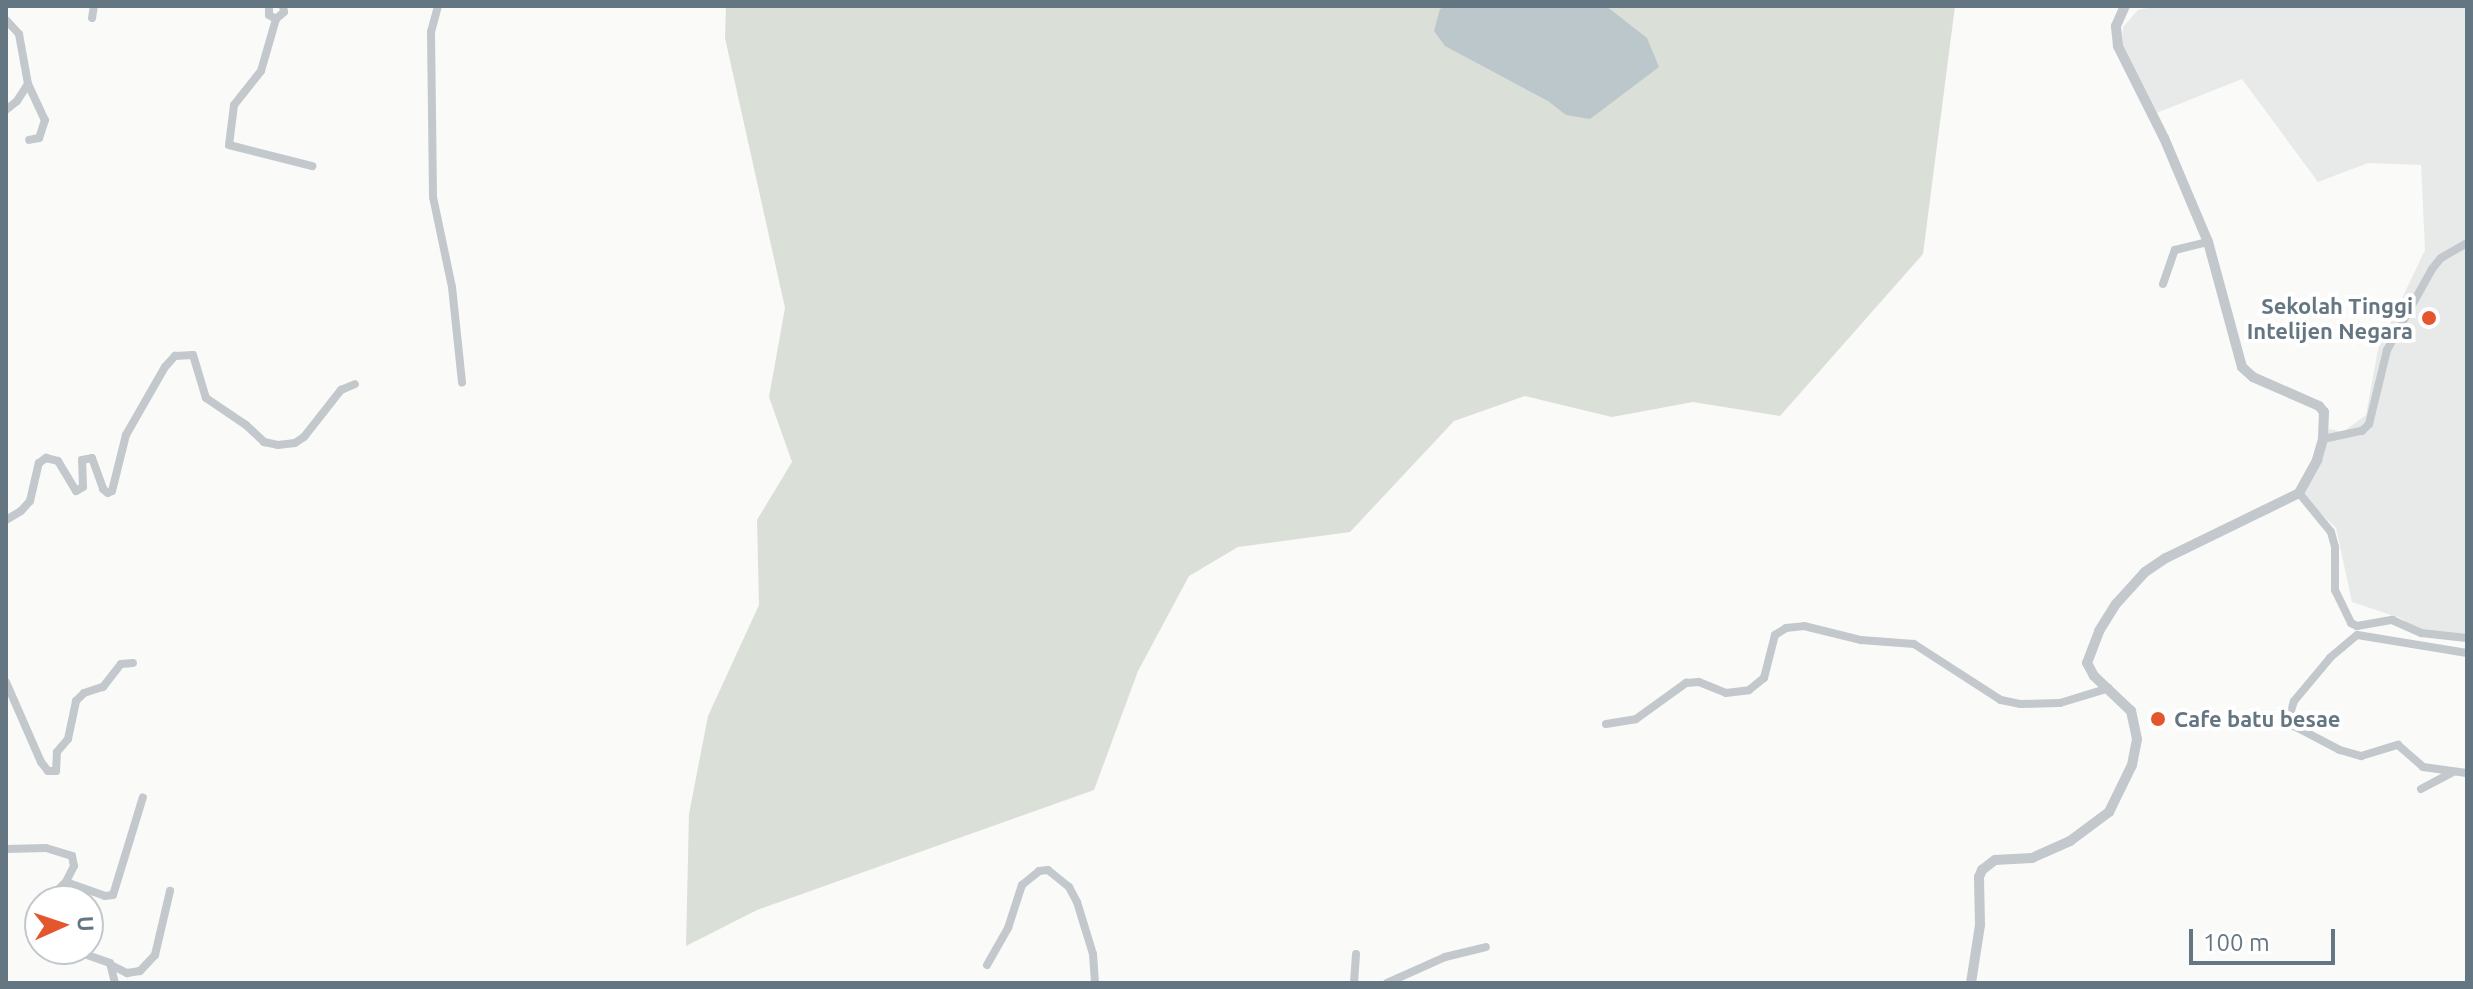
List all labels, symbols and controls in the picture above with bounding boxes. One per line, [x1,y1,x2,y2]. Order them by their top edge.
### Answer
place label: Sekolah Tinggi Intelijen Negara [2247,292,2413,344]
marker: Sekolah Tinggi Intelijen Negara [2420,309,2438,327]
place label: Cafe batu besae [2174,706,2341,732]
marker: Cafe batu besae [2149,710,2167,728]
north arrow [24,885,104,965]
scale bar [2193,913,2339,963]
text: U [74,915,99,932]
text: 100 m [2203,929,2270,956]

